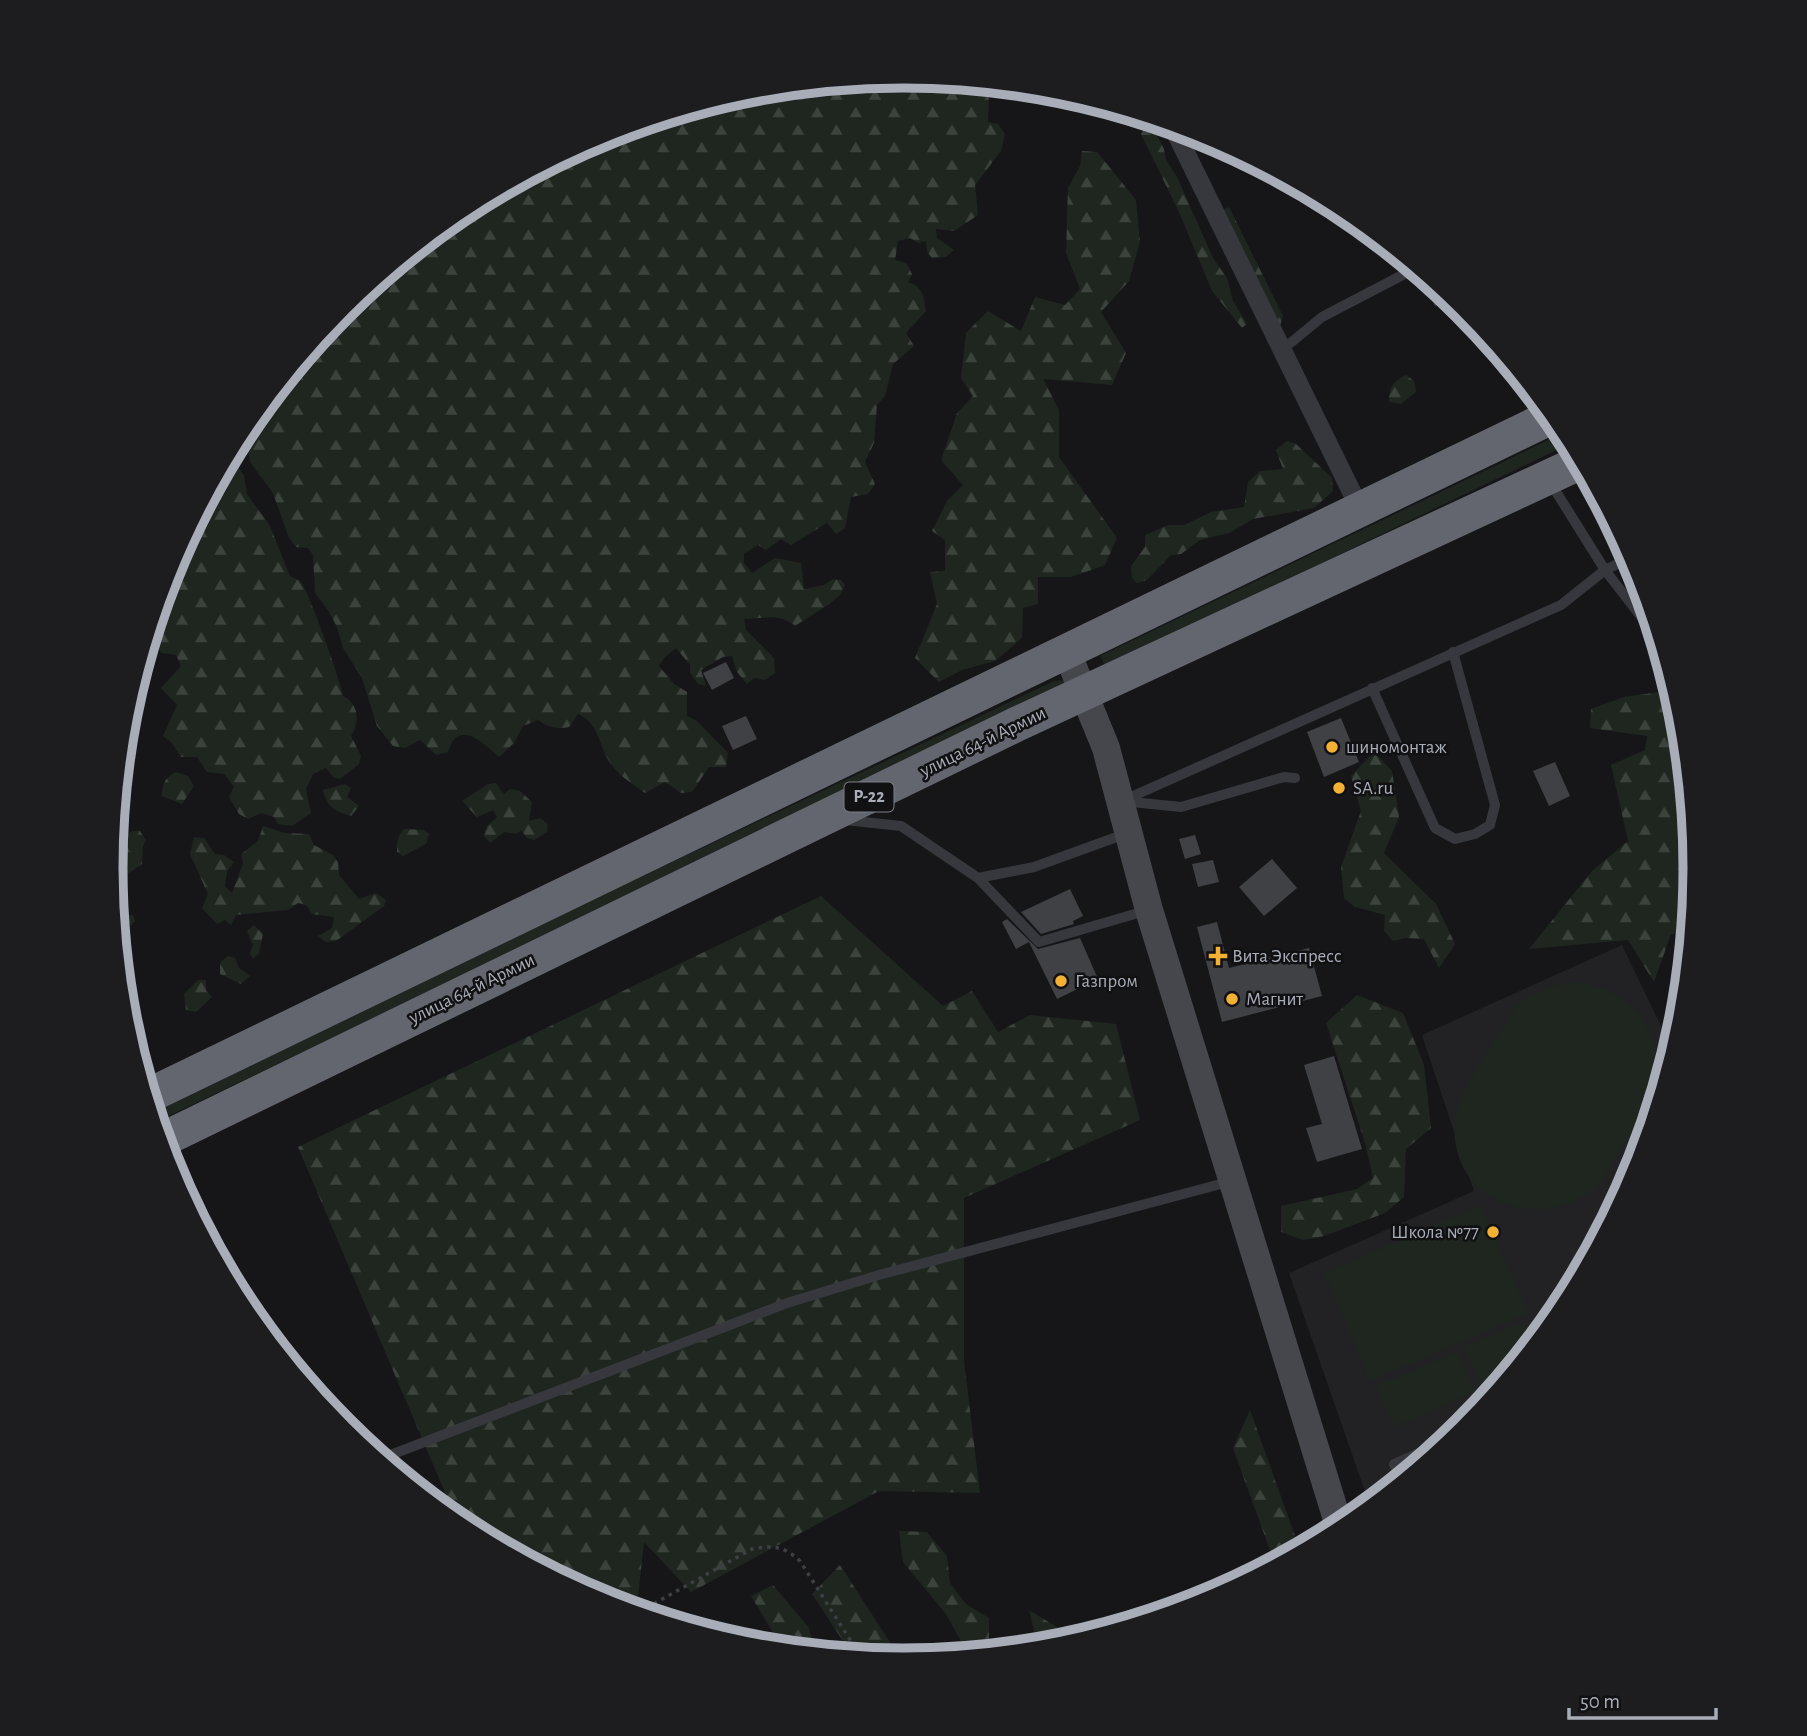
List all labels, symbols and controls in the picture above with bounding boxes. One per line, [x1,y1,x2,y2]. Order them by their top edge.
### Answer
street label: улица 64-й Армии [916,703,1049,781]
place label: шиномонтаж [1346,738,1447,757]
marker: шиномонтаж [1324,739,1340,755]
place label: SA.ru [1353,779,1393,798]
marker: SA.ru [1331,780,1347,796]
road number: Р-22 [844,782,894,812]
place label: Вита Экспресс [1232,947,1342,966]
marker: Вита Экспресс [1210,948,1226,964]
street label: улица 64-й Армии [405,950,538,1028]
place label: Газпром [1075,972,1138,991]
marker: Газпром [1053,973,1069,989]
place label: Магнит [1246,990,1303,1009]
marker: Магнит [1224,991,1240,1007]
place label: Школа №77 [1391,1223,1479,1242]
marker: Школа №77 [1485,1224,1501,1240]
scale bar [1569,1676,1716,1720]
text: 50 m [1580,1691,1620,1712]

